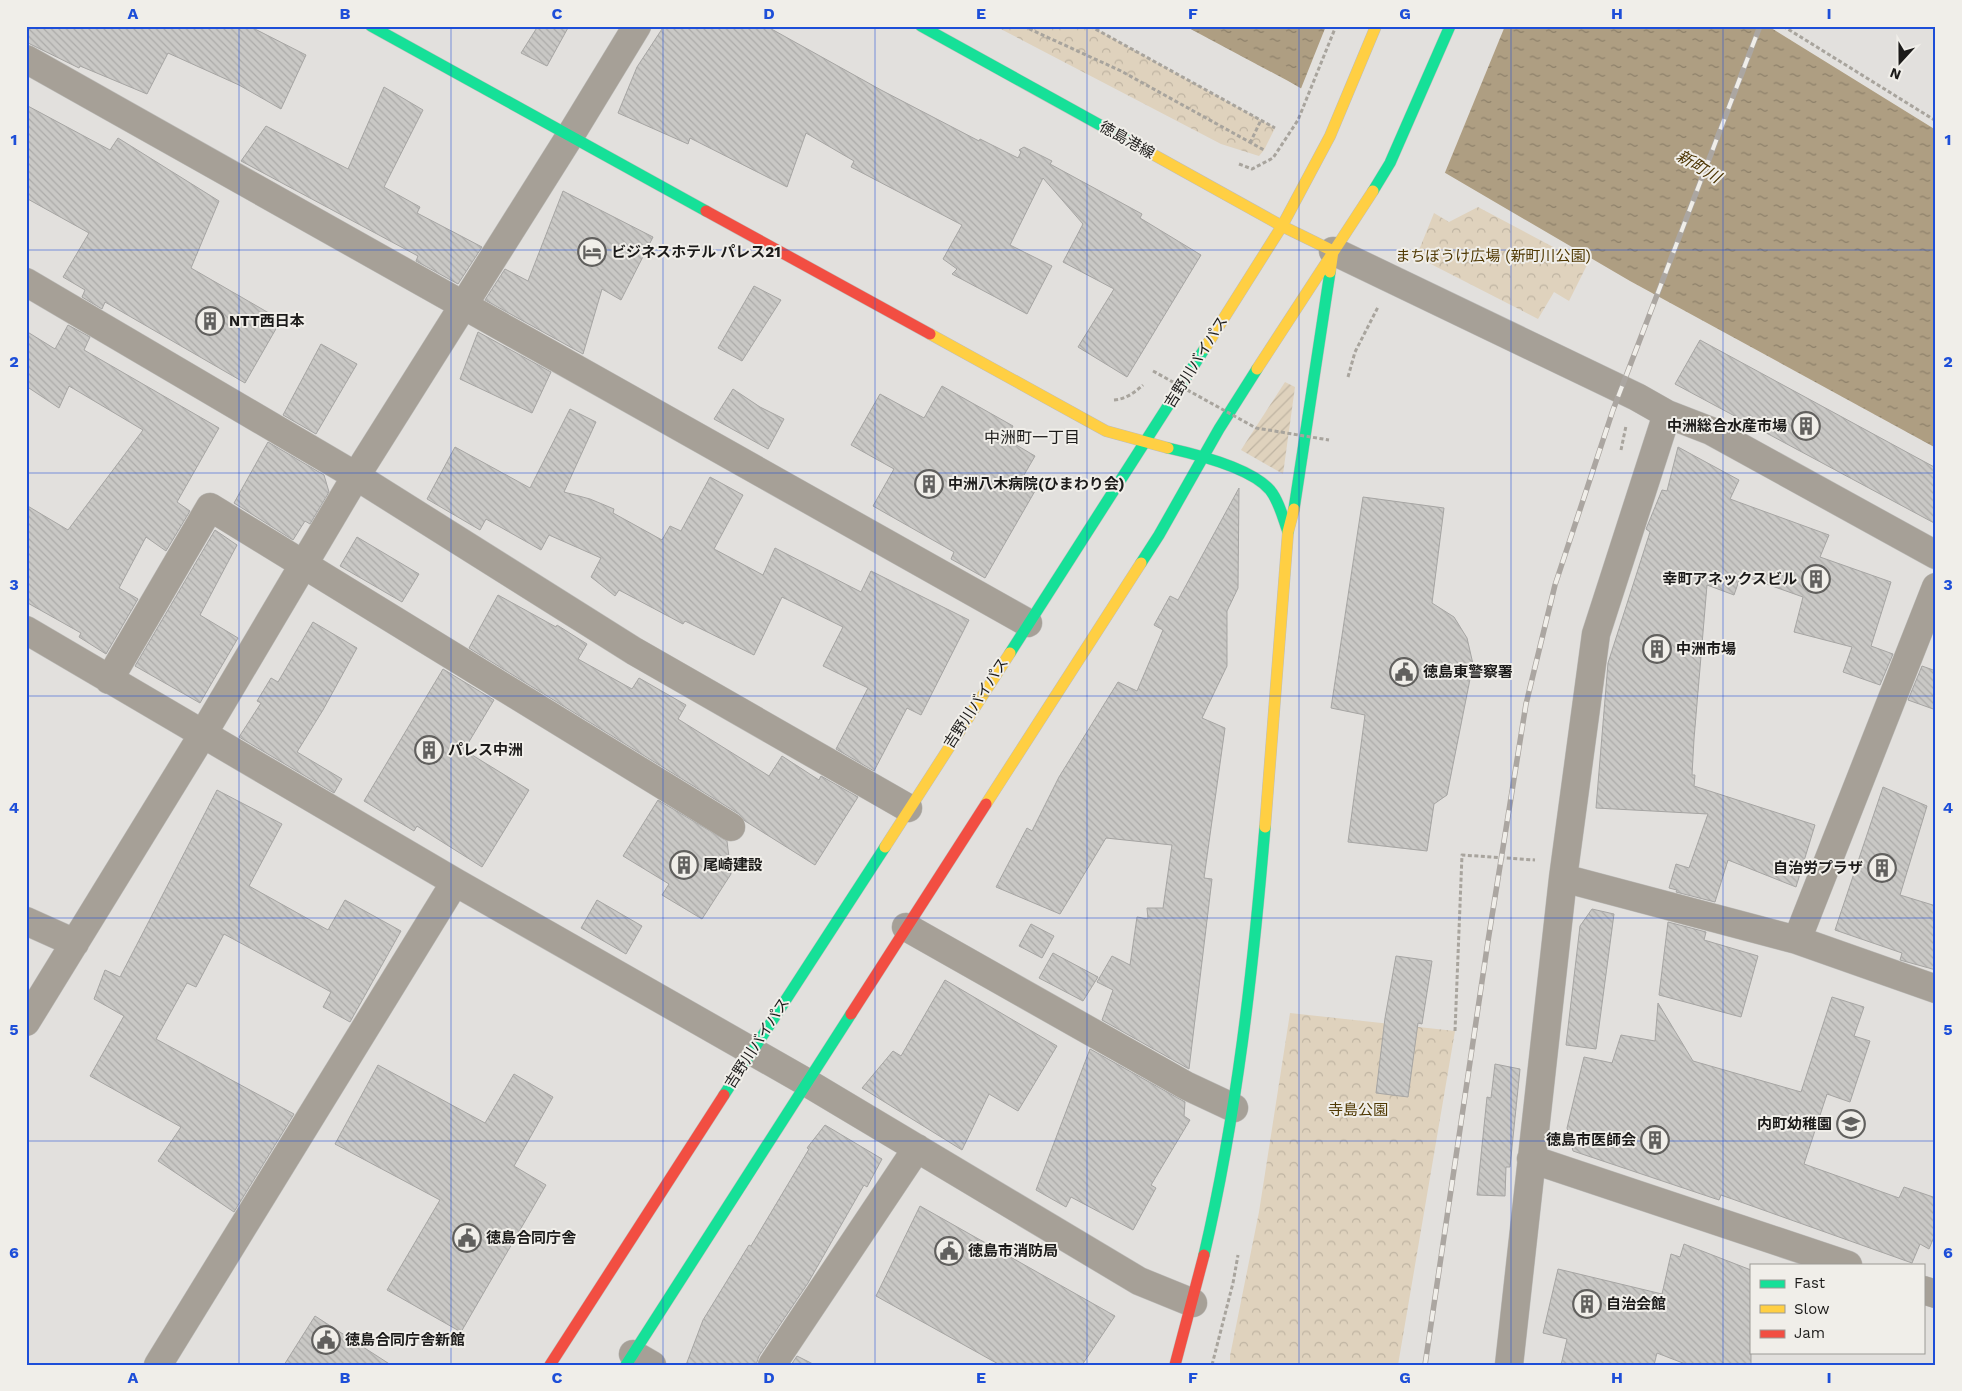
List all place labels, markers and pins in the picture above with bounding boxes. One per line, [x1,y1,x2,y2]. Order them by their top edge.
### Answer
hotel icon: ビジネスホテル パレス21 [577,237,607,267]
place label: ビジネスホテル パレス21 [611,243,781,261]
building icon: NTT西日本 [195,306,225,336]
place label: NTT西日本 [229,312,305,330]
building icon: 中洲総合水産市場 [1791,411,1821,441]
place label: 中洲総合水産市場 [1667,417,1787,435]
building icon: 中洲八木病院(ひまわり会) [914,469,944,499]
place label: 中洲八木病院(ひまわり会) [948,475,1125,493]
building icon: 幸町アネックスビル [1801,564,1831,594]
place label: 幸町アネックスビル [1662,570,1797,588]
building icon: 中洲市場 [1642,634,1672,664]
place label: 中洲市場 [1676,640,1736,658]
public building icon: 徳島東警察署 [1389,657,1419,687]
place label: 徳島東警察署 [1423,663,1513,681]
building icon: パレス中洲 [414,735,444,765]
place label: パレス中洲 [448,741,523,759]
building icon: 尾崎建設 [669,850,699,880]
building icon: 自治労プラザ [1867,853,1897,883]
place label: 尾崎建設 [703,856,763,874]
place label: 自治労プラザ [1773,859,1863,877]
school or university icon: 内町幼稚園 [1836,1109,1866,1139]
place label: 内町幼稚園 [1757,1115,1832,1133]
building icon: 徳島市医師会 [1640,1125,1670,1155]
place label: 徳島市医師会 [1546,1131,1636,1149]
public building icon: 徳島合同庁舎 [452,1223,482,1253]
place label: 徳島合同庁舎 [486,1229,577,1247]
public building icon: 徳島市消防局 [934,1236,964,1266]
place label: 徳島市消防局 [968,1242,1058,1260]
building icon: 自治会館 [1572,1289,1602,1319]
place label: 自治会館 [1606,1295,1666,1313]
public building icon: 徳島合同庁舎新館 [311,1325,341,1355]
place label: 徳島合同庁舎新館 [345,1331,465,1349]

